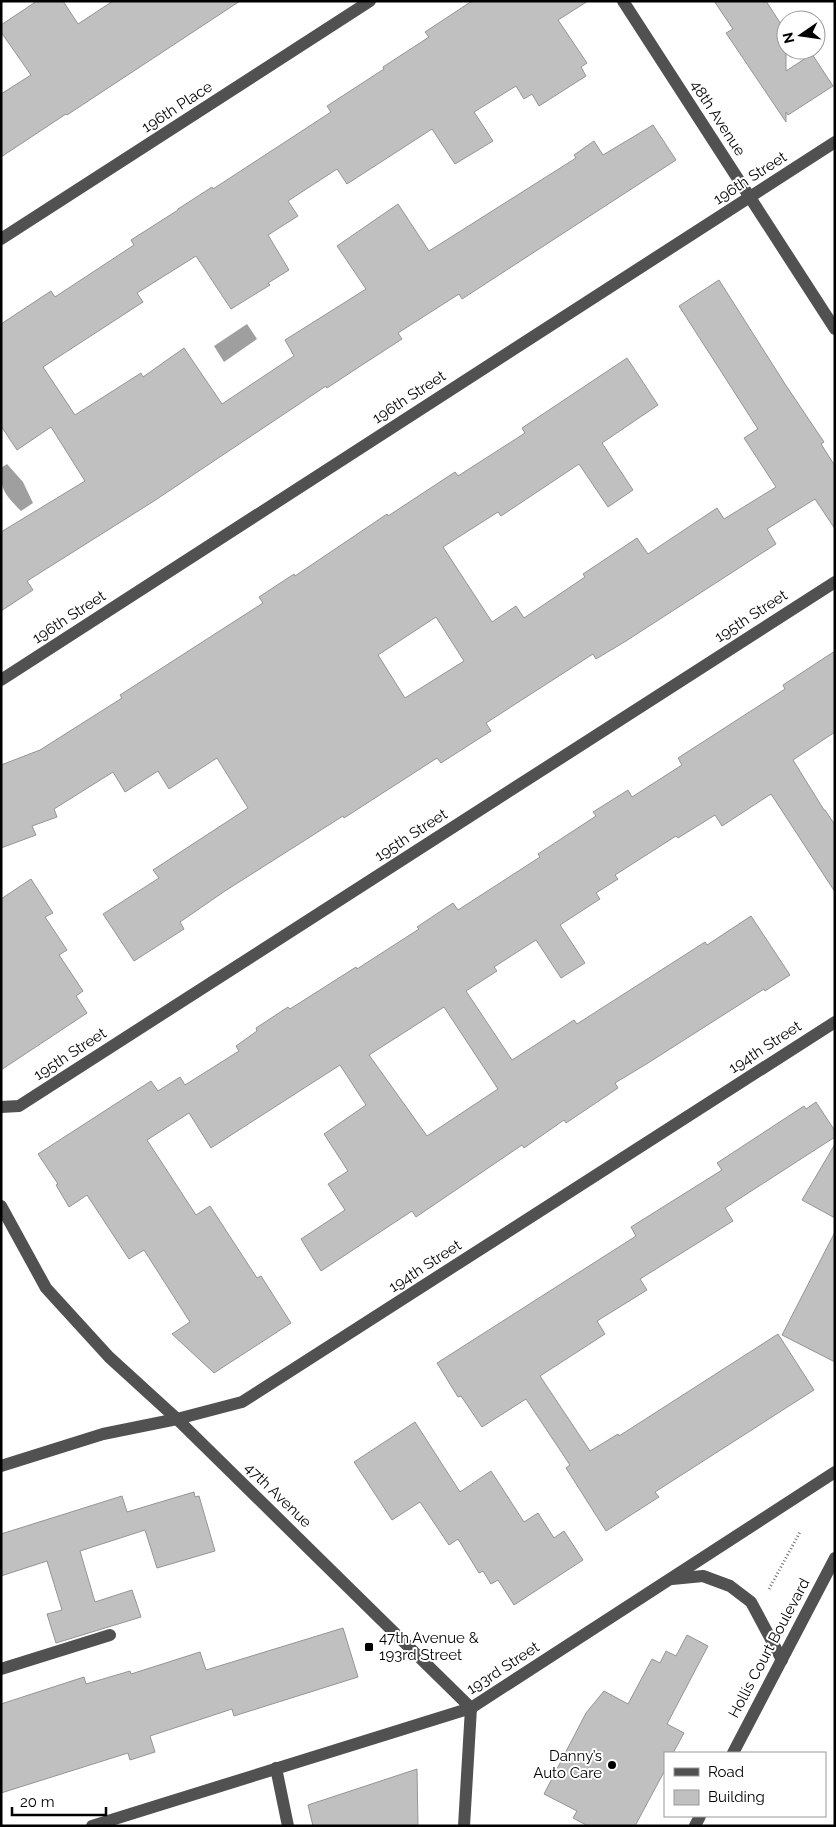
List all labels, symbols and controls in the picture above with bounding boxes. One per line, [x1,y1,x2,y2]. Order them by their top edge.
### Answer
north arrow [776,10,826,60]
text: N [779,31,797,45]
street label: 196th Place [138,77,216,136]
street label: 48th Avenue [687,77,749,159]
street label: 196th Street [710,148,790,208]
street label: 196th Street [369,367,449,427]
street label: 195th Street [711,586,791,646]
street label: 196th Street [29,587,109,647]
street label: 195th Street [371,805,451,865]
street label: 194th Street [725,1017,805,1077]
street label: 195th Street [30,1024,110,1084]
street label: 194th Street [385,1236,465,1296]
street label: 47th Avenue [241,1459,315,1531]
street label: Hollis Court Boulevard [725,1575,813,1721]
place label: 47th Avenue & 193rd Street [379,1629,479,1664]
street label: 193rd Street [463,1638,543,1698]
marker: 47th Avenue & 193rd Street [363,1641,375,1653]
place label: Danny’s Auto Care [533,1747,602,1782]
legend [664,1752,826,1817]
marker: Danny’s Auto Care [606,1759,618,1771]
text: Road [708,1763,744,1781]
scale bar [12,1784,106,1816]
text: Building [708,1788,765,1806]
text: 20 m [20,1793,55,1811]

